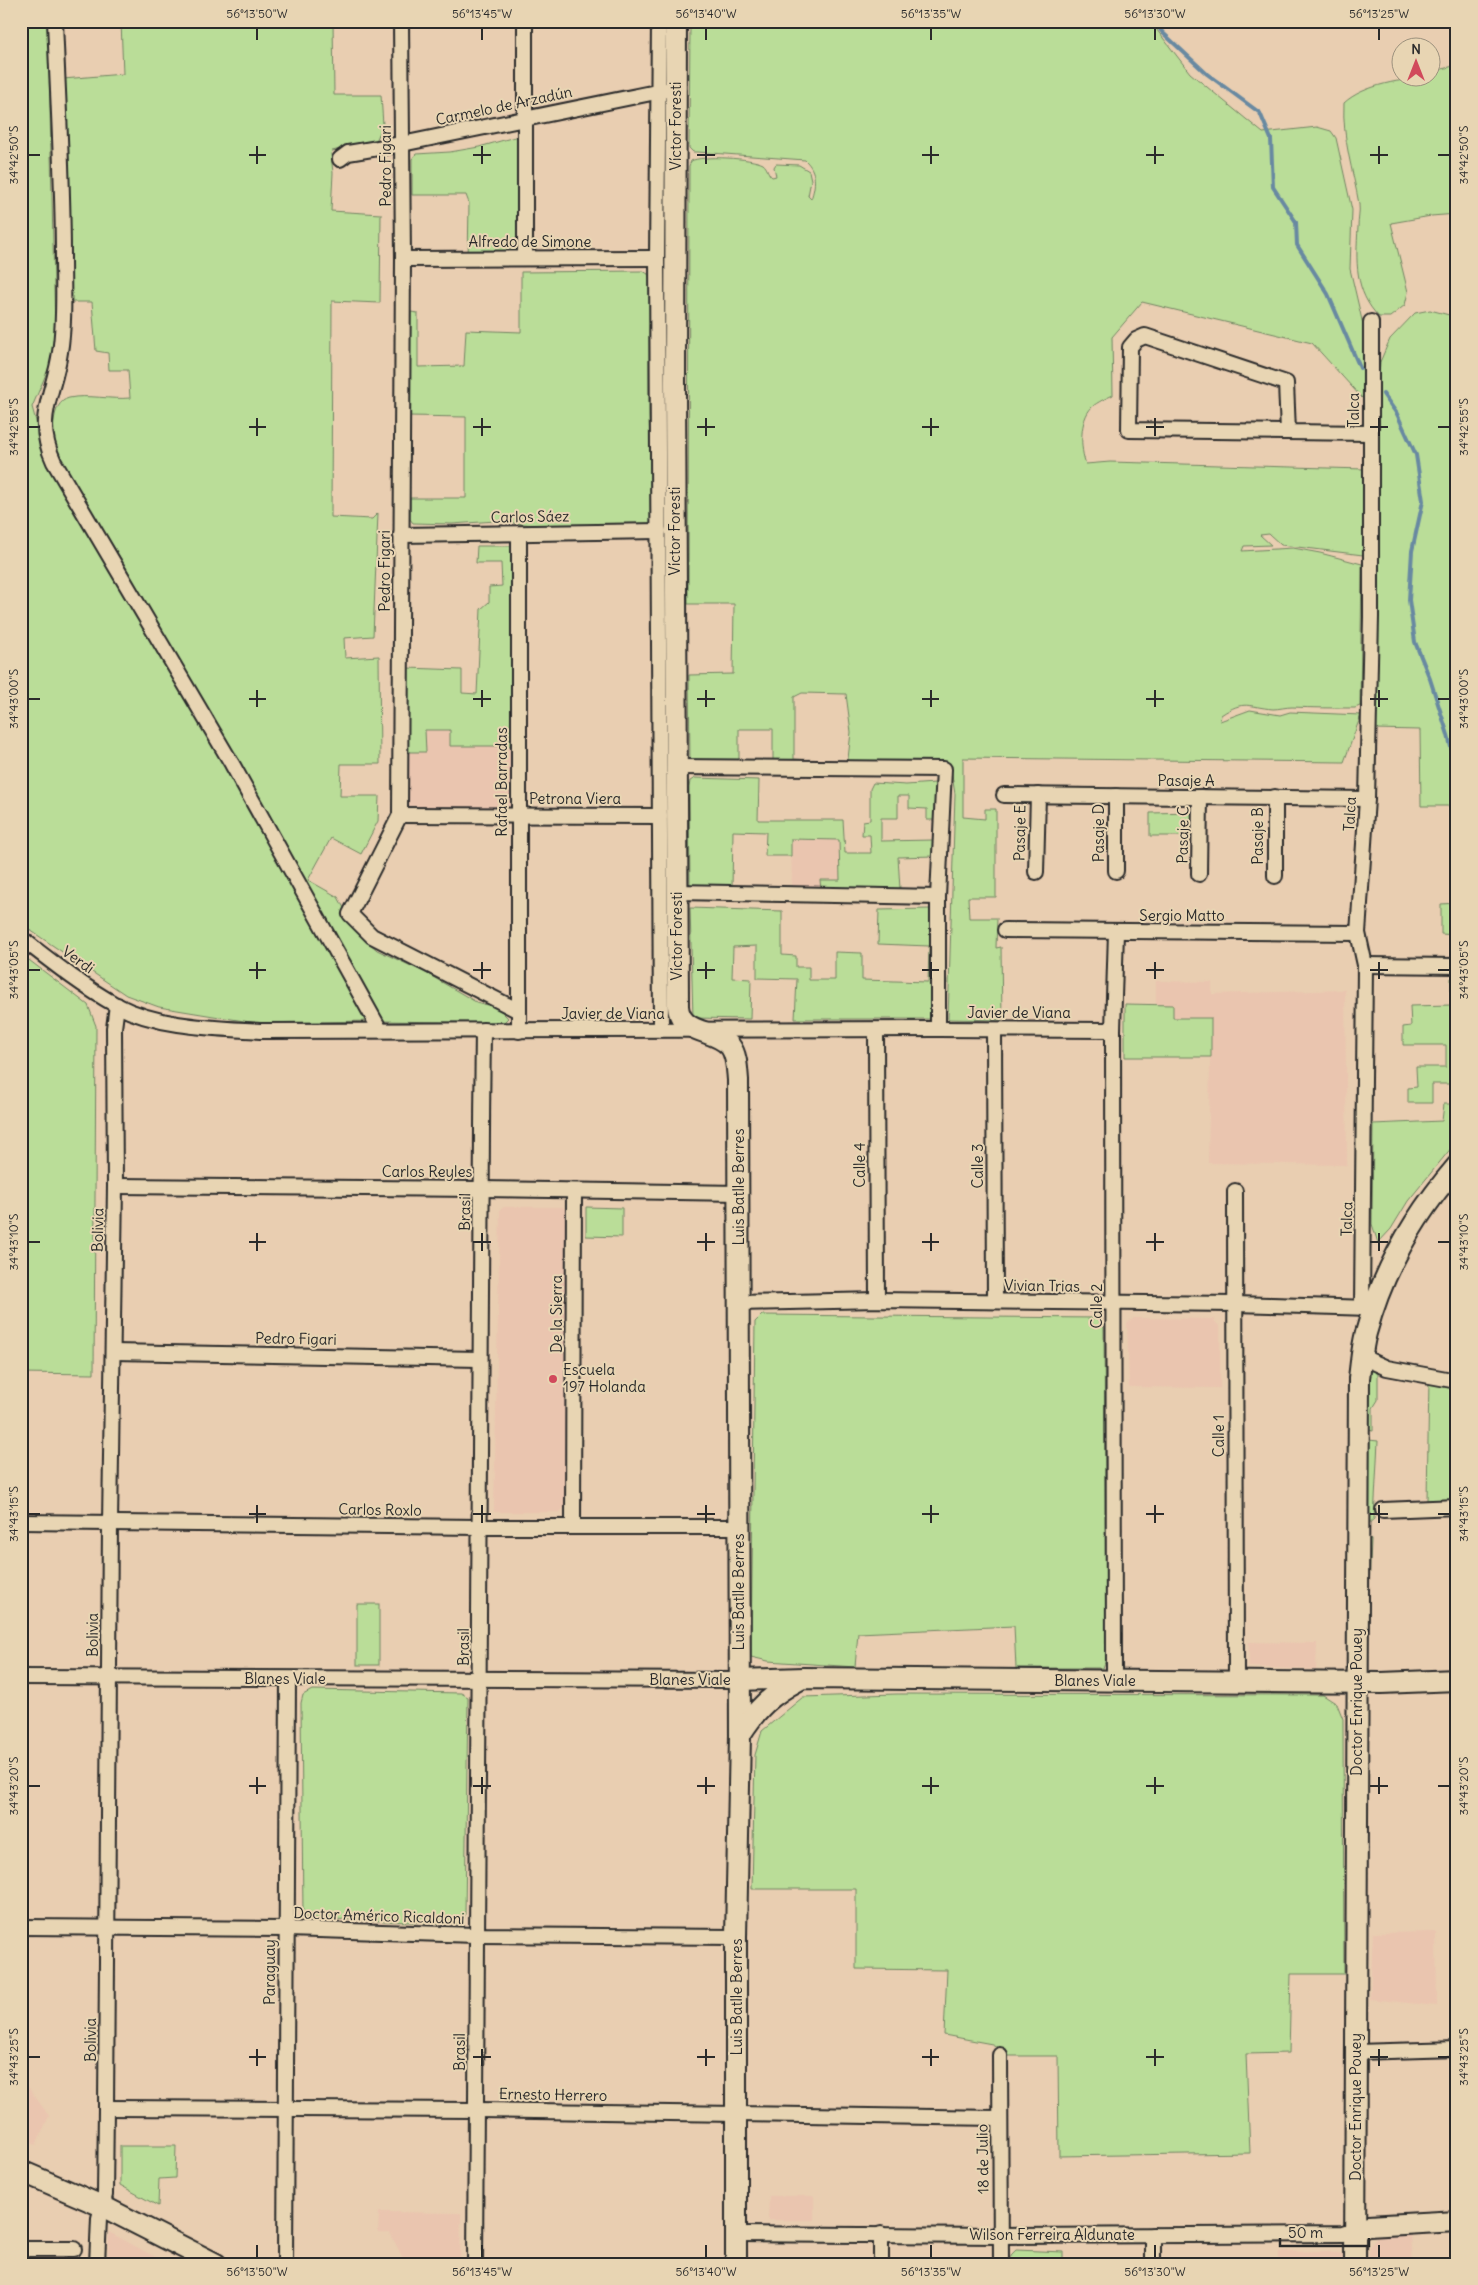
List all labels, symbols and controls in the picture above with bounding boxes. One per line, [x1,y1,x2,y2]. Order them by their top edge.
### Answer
text: 56°13'50"W [226,6,288,21]
text: 56°13'45"W [452,6,512,21]
text: 56°13'40"W [675,6,737,21]
text: 56°13'35"W [901,6,961,21]
text: 56°13'30"W [1124,6,1186,21]
text: 56°13'25"W [1349,6,1409,21]
north arrow [1390,38,1440,88]
text: N [1411,40,1421,58]
street label: Carmelo de Arzadún [434,82,574,129]
street label: Víctor Foresti [666,82,685,170]
text: 34°42'50"S [6,125,21,184]
street label: Pedro Figari [376,125,395,207]
text: 34°42'50"S [1456,125,1471,184]
street label: Alfredo de Simone [469,232,591,251]
street label: Talca [1344,392,1363,427]
text: 34°42'55"S [6,398,21,456]
text: 34°42'55"S [1456,398,1471,456]
street label: Víctor Foresti [665,487,684,575]
street label: Carlos Sáez [490,506,570,527]
street label: Pedro Figari [375,530,394,612]
text: 34°43'00"S [6,669,21,729]
text: 34°43'00"S [1456,669,1471,729]
street label: Rafael Barradas [492,727,511,837]
street label: Pasaje A [1157,771,1215,790]
street label: Petrona Viera [529,789,622,808]
street label: Talca [1339,796,1360,832]
street label: Pasaje E [1010,804,1029,861]
street label: Pasaje D [1089,804,1108,862]
street label: Pasaje C [1172,806,1193,864]
street label: Pasaje B [1248,807,1267,865]
street label: Víctor Foresti [667,892,686,980]
street label: Sergio Matto [1139,906,1225,925]
text: 34°43'05"S [6,940,21,1000]
text: 34°43'05"S [1456,940,1471,1000]
street label: Verdi [58,942,98,977]
street label: Javier de Viana [967,1003,1071,1022]
street label: Javier de Viana [561,1004,665,1023]
street label: Luis Batlle Berres [729,1128,748,1245]
street label: Calle 4 [850,1142,869,1188]
street label: Calle 3 [968,1143,987,1189]
street label: Carlos Reyles [382,1162,473,1181]
street label: Brasil [455,1193,474,1231]
street label: Talca [1337,1201,1356,1237]
street label: Bolivia [88,1207,107,1252]
text: 34°43'10"S [6,1213,21,1270]
text: 34°43'10"S [1456,1213,1471,1270]
street label: De la Sierra [547,1274,566,1353]
street label: Vivian Trias [1004,1275,1080,1296]
street label: Calle 2 [1087,1284,1106,1328]
street label: Pedro Figari [255,1328,337,1349]
place label: Escuela 197 Holanda [563,1360,646,1396]
marker: Escuela 197 Holanda [547,1373,559,1385]
street label: Calle 1 [1209,1415,1228,1457]
text: 34°43'15"S [6,1486,21,1542]
text: 34°43'15"S [1456,1486,1471,1542]
street label: Carlos Roxlo [338,1499,422,1520]
street label: Luis Batlle Berres [729,1533,748,1650]
street label: Bolivia [83,1612,102,1657]
street label: Brasil [454,1628,473,1666]
street label: Doctor Enrique Pouey [1347,1628,1366,1776]
street label: Blanes Viale [244,1669,326,1688]
street label: Blanes Viale [649,1670,731,1689]
street label: Blanes Viale [1054,1671,1136,1690]
text: 34°43'20"S [6,1756,21,1815]
text: 34°43'20"S [1456,1756,1471,1815]
street label: Doctor Américo Ricaldoni [293,1903,465,1928]
street label: Luis Batlle Berres [727,1938,746,2055]
street label: Paraguay [260,1939,279,2005]
street label: Bolivia [81,2017,100,2062]
text: 34°43'25"S [6,2028,21,2086]
text: 34°43'25"S [1456,2028,1471,2086]
street label: Brasil [450,2033,469,2071]
street label: Doctor Enrique Pouey [1346,2033,1365,2181]
street label: Ernesto Herrero [499,2084,607,2105]
street label: 18 de Julio [972,2124,993,2194]
scale bar [1280,2215,1369,2247]
text: 50 m [1288,2223,1323,2242]
street label: Wilson Ferreira Aldunate [969,2225,1135,2244]
text: 56°13'50"W [226,2264,288,2279]
text: 56°13'45"W [452,2264,512,2279]
text: 56°13'40"W [675,2264,737,2279]
text: 56°13'35"W [901,2264,961,2279]
text: 56°13'30"W [1124,2264,1186,2279]
text: 56°13'25"W [1349,2264,1409,2279]

